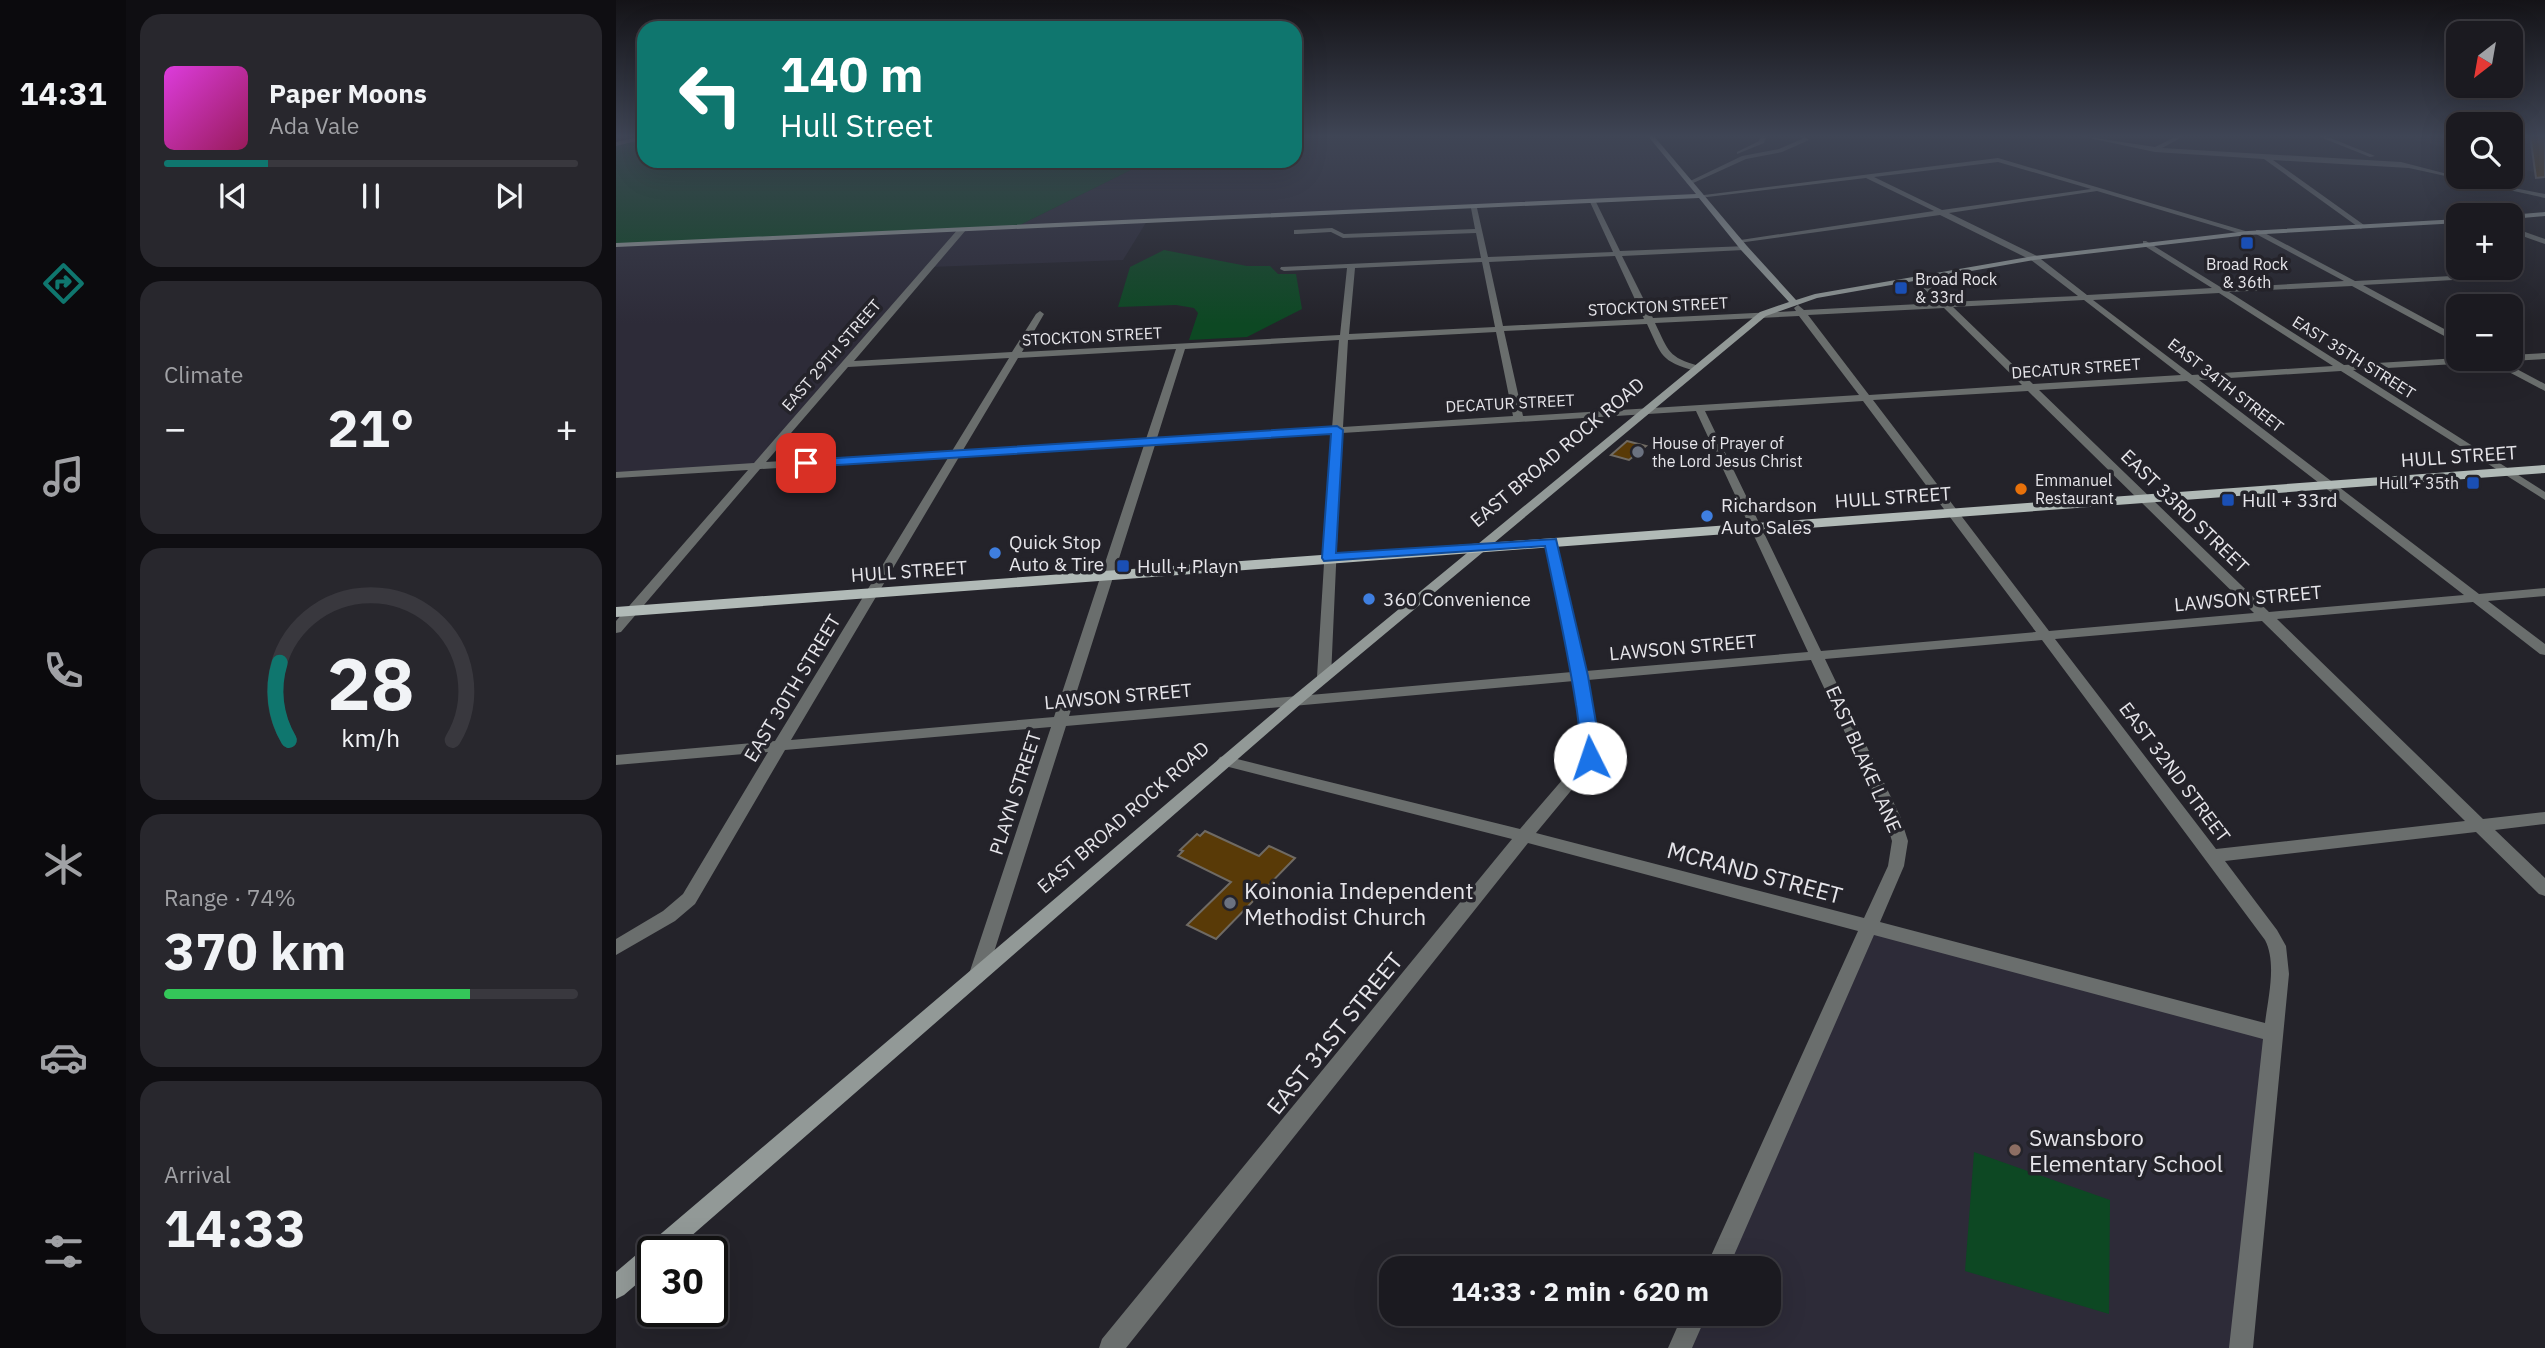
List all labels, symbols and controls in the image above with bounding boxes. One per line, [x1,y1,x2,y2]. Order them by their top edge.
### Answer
north arrow [2446,21,2524,98]
map controls [2446,21,2523,371]
text: 140 m [780,42,924,105]
icon: left [665,49,756,140]
text: 14:31 [19,72,107,114]
text: Paper Moons [269,76,427,110]
text: Hull Street [780,104,933,146]
text: Ada Vale [269,110,359,140]
button: search [2446,112,2523,189]
icon: previous [214,177,252,215]
icon: pause [352,177,390,215]
icon: next [490,177,528,215]
button: + [2446,203,2523,280]
marker: Broad Rock & 36th [2239,235,2255,251]
place label: Broad Rock & 36th [2206,254,2289,292]
icon: directions [39,259,88,308]
place label: Broad Rock & 33rd [1915,269,1998,307]
marker: Broad Rock & 33rd [1893,280,1909,296]
street label: STOCKTON STREET [1587,292,1729,320]
button: − [2446,294,2523,371]
street label: EAST 29TH STREET [777,295,885,415]
street label: EAST 35TH STREET [2289,311,2419,403]
street label: STOCKTON STREET [1021,322,1163,350]
street label: EAST 34TH STREET [2164,334,2288,436]
street label: DECATUR STREET [2011,354,2141,382]
text: Climate [164,359,243,389]
street label: EAST BROAD ROCK ROAD [1465,372,1649,532]
street label: DECATUR STREET [1445,390,1575,416]
text: 21° [328,394,414,461]
text: − [164,403,187,452]
text: + [555,403,578,452]
pin [776,433,836,493]
place label: House of Prayer of the Lord Jesus Christ [1652,433,1803,471]
street label: HULL STREET [2400,440,2518,472]
icon: arrive [787,444,825,482]
marker: House of Prayer of the Lord Jesus Christ [1630,444,1646,460]
street label: EAST 33RD STREET [2116,444,2254,578]
icon: music [39,452,88,501]
place label: Emmanuel Restaurant [2035,470,2114,508]
place label: Hull + 35th [2379,473,2459,493]
marker: Hull + 35th [2465,475,2481,491]
street label: HULL STREET [1834,481,1952,513]
marker: Emmanuel Restaurant [2013,481,2029,497]
place label: Hull + 33rd [2242,488,2338,512]
marker: Hull + 33rd [2220,492,2236,508]
place label: Richardson Auto Sales [1721,493,1817,539]
marker: Richardson Auto Sales [1699,508,1715,524]
place label: Quick Stop Auto & Tire [1009,530,1104,576]
marker: Quick Stop Auto & Tire [987,545,1003,561]
place label: Hull + Playn [1137,554,1239,578]
street label: HULL STREET [850,555,968,587]
marker: Hull + Playn [1115,558,1131,574]
street label: LAWSON STREET [2173,580,2323,616]
place label: 360 Convenience [1383,587,1531,611]
marker: 360 Convenience [1361,591,1377,607]
street label: EAST 30TH STREET [738,610,846,766]
street label: LAWSON STREET [1608,629,1758,665]
text: 28 [327,635,415,730]
icon: phone [39,646,88,695]
street label: LAWSON STREET [1043,678,1193,714]
street label: EAST BLAKE LANE [1821,682,1907,836]
street label: EAST 32ND STREET [2114,697,2236,847]
text: km/h [342,721,400,754]
position arrow [1553,721,1627,795]
street label: PLAYN STREET [984,728,1046,858]
street label: EAST BROAD ROCK ROAD [1032,736,1214,898]
street label: MCRAND STREET [1664,834,1846,910]
icon: climate [39,840,88,889]
place label: Koinonia Independent Methodist Church [1244,875,1473,931]
text: Range · 74% [164,882,296,912]
marker: Koinonia Independent Methodist Church [1222,895,1238,911]
text: 370 km [164,917,346,984]
street label: EAST 31ST STREET [1259,946,1409,1120]
icon: car [39,1033,88,1082]
place label: Swansboro Elementary School [2029,1122,2223,1178]
marker: Swansboro Elementary School [2007,1142,2023,1158]
text: Arrival [164,1159,231,1189]
text: 14:33 [164,1194,306,1261]
icon: filters [39,1227,88,1276]
speed limit sign: 30 [637,1236,728,1327]
text: 14:33 · 2 min · 620 m [1451,1274,1709,1308]

